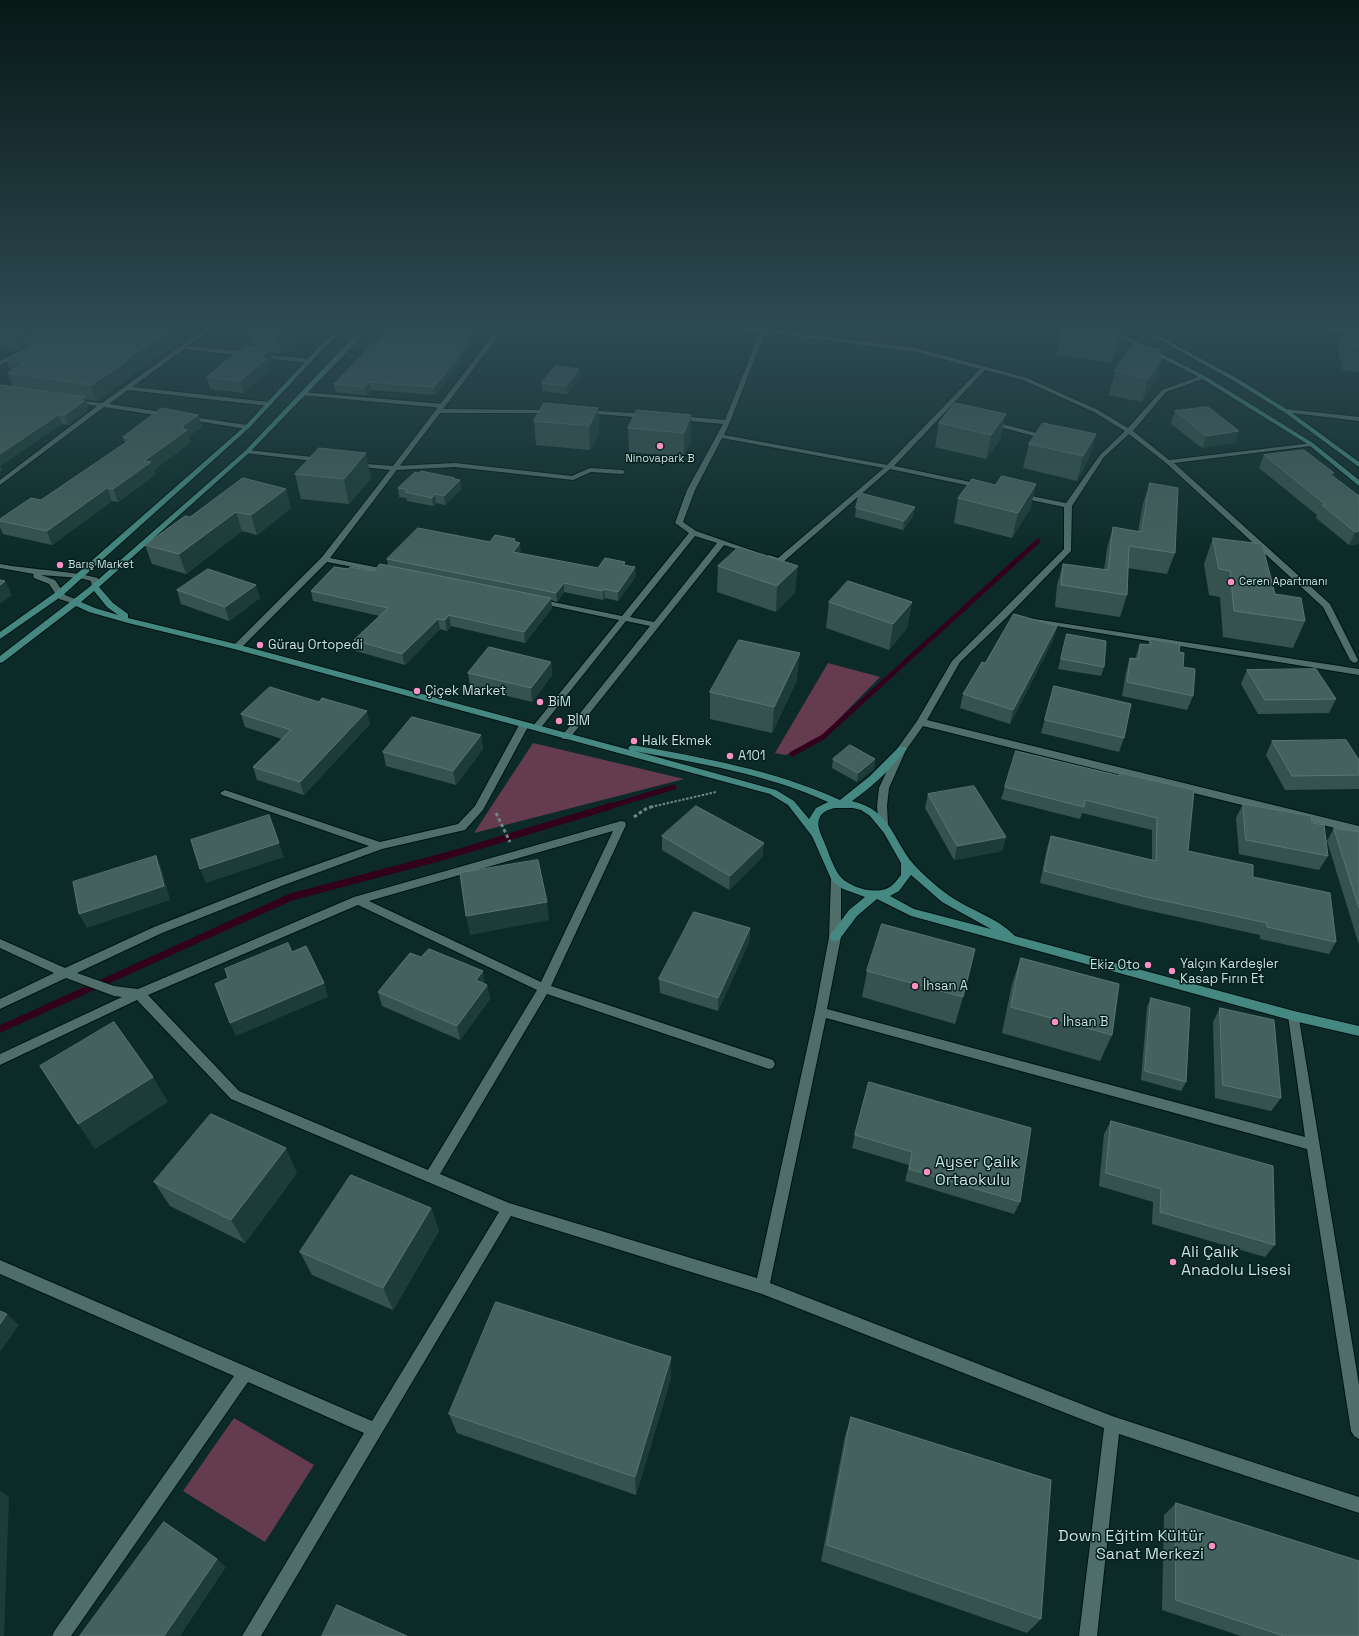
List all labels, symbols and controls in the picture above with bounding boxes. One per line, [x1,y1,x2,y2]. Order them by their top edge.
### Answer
marker: Ninovapark B [655,441,665,451]
place label: Ninovapark B [626,452,694,466]
place label: Barış Market [68,558,134,572]
marker: Barış Market [55,560,65,570]
place label: Ceren Apartmanı [1239,575,1327,589]
marker: Ceren Apartmanı [1226,577,1236,587]
place label: Güray Ortopedi [268,637,363,653]
marker: Güray Ortopedi [255,640,265,650]
place label: Çiçek Market [425,683,506,699]
marker: Çiçek Market [412,686,422,696]
place label: BiM [548,694,571,710]
marker: BiM [535,697,545,707]
place label: BİM [567,713,590,729]
marker: BİM [554,716,564,726]
place label: Halk Ekmek [642,733,712,749]
marker: Halk Ekmek [629,736,639,746]
place label: A101 [738,748,765,764]
marker: A101 [725,751,735,761]
place label: Yalçın Kardeşler Kasap Fırın Et [1180,956,1279,987]
place label: Ekiz Oto [1090,957,1140,973]
marker: Ekiz Oto [1143,960,1153,970]
marker: Yalçın Kardeşler Kasap Fırın Et [1167,966,1177,976]
place label: İhsan A [923,978,968,994]
marker: İhsan A [910,981,920,991]
place label: İhsan B [1063,1014,1108,1030]
marker: İhsan B [1050,1017,1060,1027]
place label: Ayser Çalık Ortaokulu [935,1153,1019,1191]
marker: Ayser Çalık Ortaokulu [922,1167,932,1177]
place label: Ali Çalık Anadolu Lisesi [1181,1243,1291,1281]
marker: Ali Çalık Anadolu Lisesi [1168,1257,1178,1267]
place label: Down Eğitim Kültür Sanat Merkezi [1058,1527,1204,1565]
marker: Down Eğitim Kültür Sanat Merkezi [1207,1541,1217,1551]

